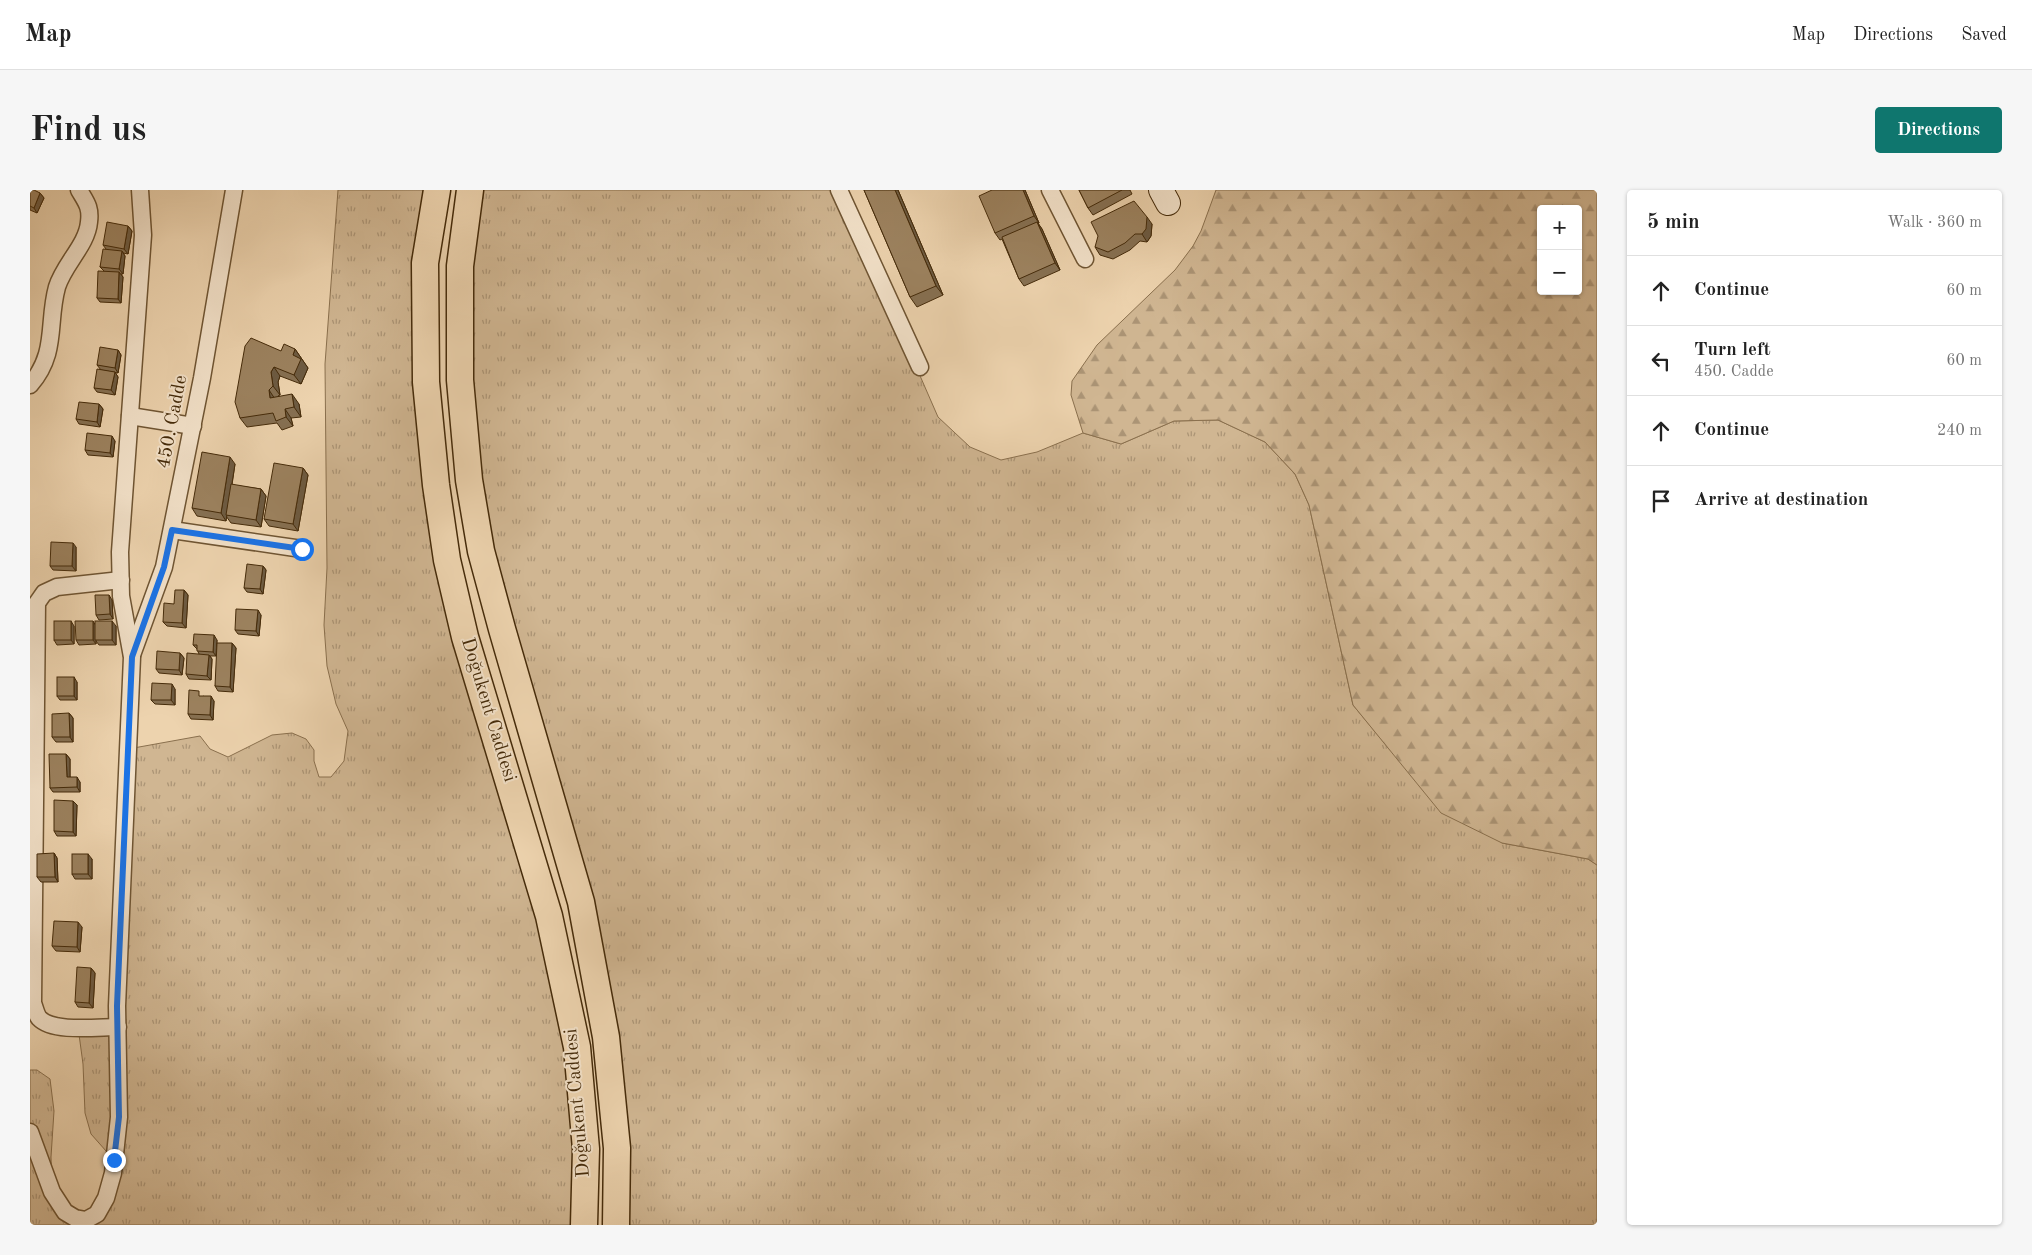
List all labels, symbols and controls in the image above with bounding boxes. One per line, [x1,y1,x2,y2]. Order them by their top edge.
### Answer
text: Map [25,23,72,47]
text: Map [1792,26,1825,44]
text: Directions [1853,26,1933,44]
text: Saved [1961,26,2007,44]
button: Directions [1875,107,2002,153]
text: Find us [30,113,146,148]
map controls [1537,205,1582,295]
button: + [1537,205,1582,250]
text: 5 min [1647,212,1700,233]
text: Walk · 360 m [1887,215,1982,231]
button: − [1537,250,1582,295]
icon: ahead [1647,277,1675,305]
text: Continue [1694,281,1769,300]
text: 60 m [1946,283,1982,299]
text: Turn left [1694,341,1771,360]
icon: left [1647,347,1675,375]
text: 60 m [1946,353,1982,369]
text: 450. Cadde [1694,364,1774,380]
street label: 450. Cadde [155,374,191,470]
icon: ahead [1647,417,1675,445]
text: Continue [1694,421,1769,440]
text: 240 m [1937,423,1982,439]
icon: arrive [1647,487,1675,515]
text: Arrive at destination [1694,491,1868,510]
route start [291,538,314,561]
street label: Doğukent Caddesi [457,636,519,784]
street label: Doğukent Caddesi [562,1028,594,1178]
route end [103,1149,126,1172]

